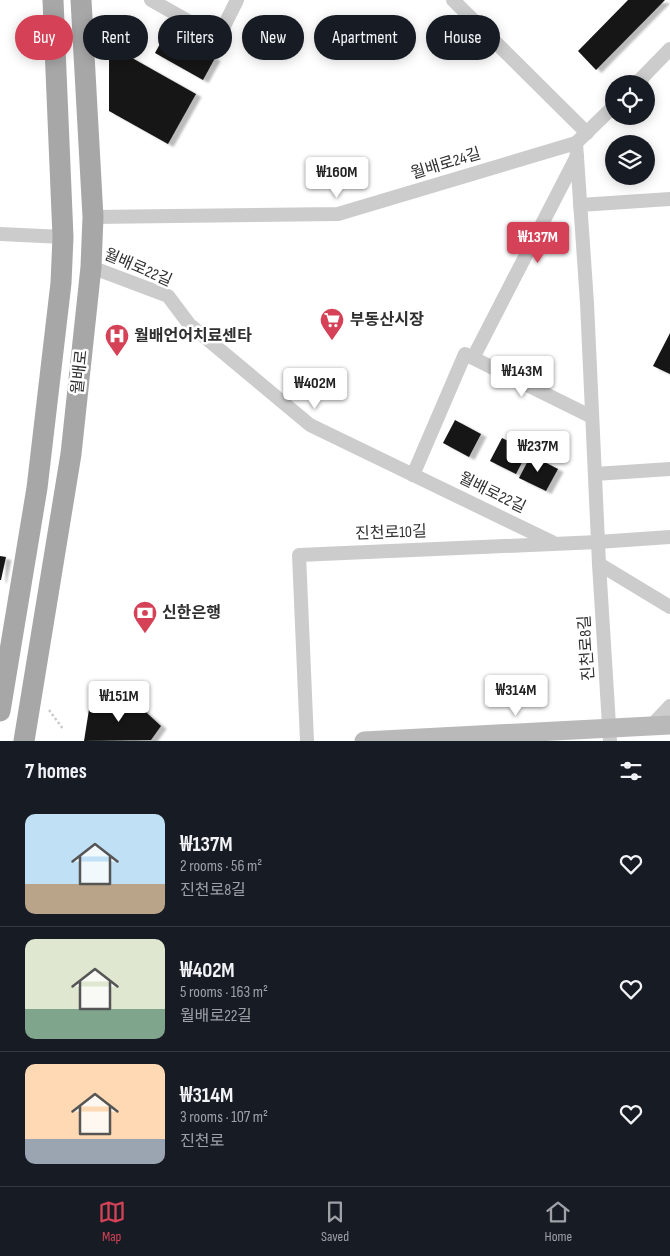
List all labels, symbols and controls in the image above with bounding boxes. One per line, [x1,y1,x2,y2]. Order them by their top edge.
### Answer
chip: Buy [15,15,73,60]
chip: Rent [83,15,148,60]
chip: Filters [158,15,232,60]
chip: New [242,15,304,60]
chip: Apartment [314,15,416,60]
chip: House [426,15,500,60]
map controls [605,75,655,185]
button: locate [605,75,655,125]
button: layers [605,135,655,185]
street label: 월배로24길 [409,144,483,184]
pin: ₩160M [302,156,372,199]
text: ₩160M [317,163,357,182]
pin: ₩137M [503,222,573,264]
text: ₩137M [518,228,558,247]
street label: 월배로22길 [101,245,175,291]
supermarket icon: 부동산시장 [319,307,345,341]
place label: 부동산시장 [350,311,424,330]
hospital icon: 월배언어치료센타 [104,323,130,357]
place label: 월배언어치료센타 [134,327,252,346]
street label: 월배로 [68,349,92,395]
pin: ₩143M [487,356,557,398]
text: ₩143M [502,362,542,381]
pin: ₩402M [280,368,350,410]
text: ₩402M [294,374,336,393]
pin: ₩237M [503,430,573,473]
text: ₩237M [518,437,558,456]
street label: 월배로22길 [455,469,529,517]
street label: 진천로10길 [355,522,427,544]
bank icon: 신한은행 [132,600,158,634]
place label: 신한은행 [162,603,221,623]
street label: 진천로8길 [575,614,599,682]
pin: ₩314M [481,674,551,717]
pin: ₩151M [84,680,154,723]
text: ₩314M [496,681,536,700]
text: ₩151M [99,687,139,706]
icon: filters [617,757,645,785]
text: 7 homes [25,759,87,784]
text: ₩137M [180,832,232,857]
icon: home [65,834,125,894]
icon: heart [617,850,645,878]
text: 2 rooms · 56 m² [180,857,262,876]
text: 진천로8길 [180,881,246,900]
text: ₩402M [180,958,235,983]
icon: home [65,959,125,1019]
icon: heart [617,975,645,1003]
text: 5 rooms · 163 m² [180,983,268,1002]
text: 월배로22길 [180,1007,252,1026]
text: ₩314M [180,1083,233,1108]
icon: home [65,1084,125,1144]
icon: heart [617,1100,645,1128]
text: 3 rooms · 107 m² [180,1108,268,1127]
text: 진천로 [180,1132,224,1151]
tab: Map [98,1198,126,1245]
tab: Saved [321,1198,349,1245]
tab: Home [544,1198,572,1245]

